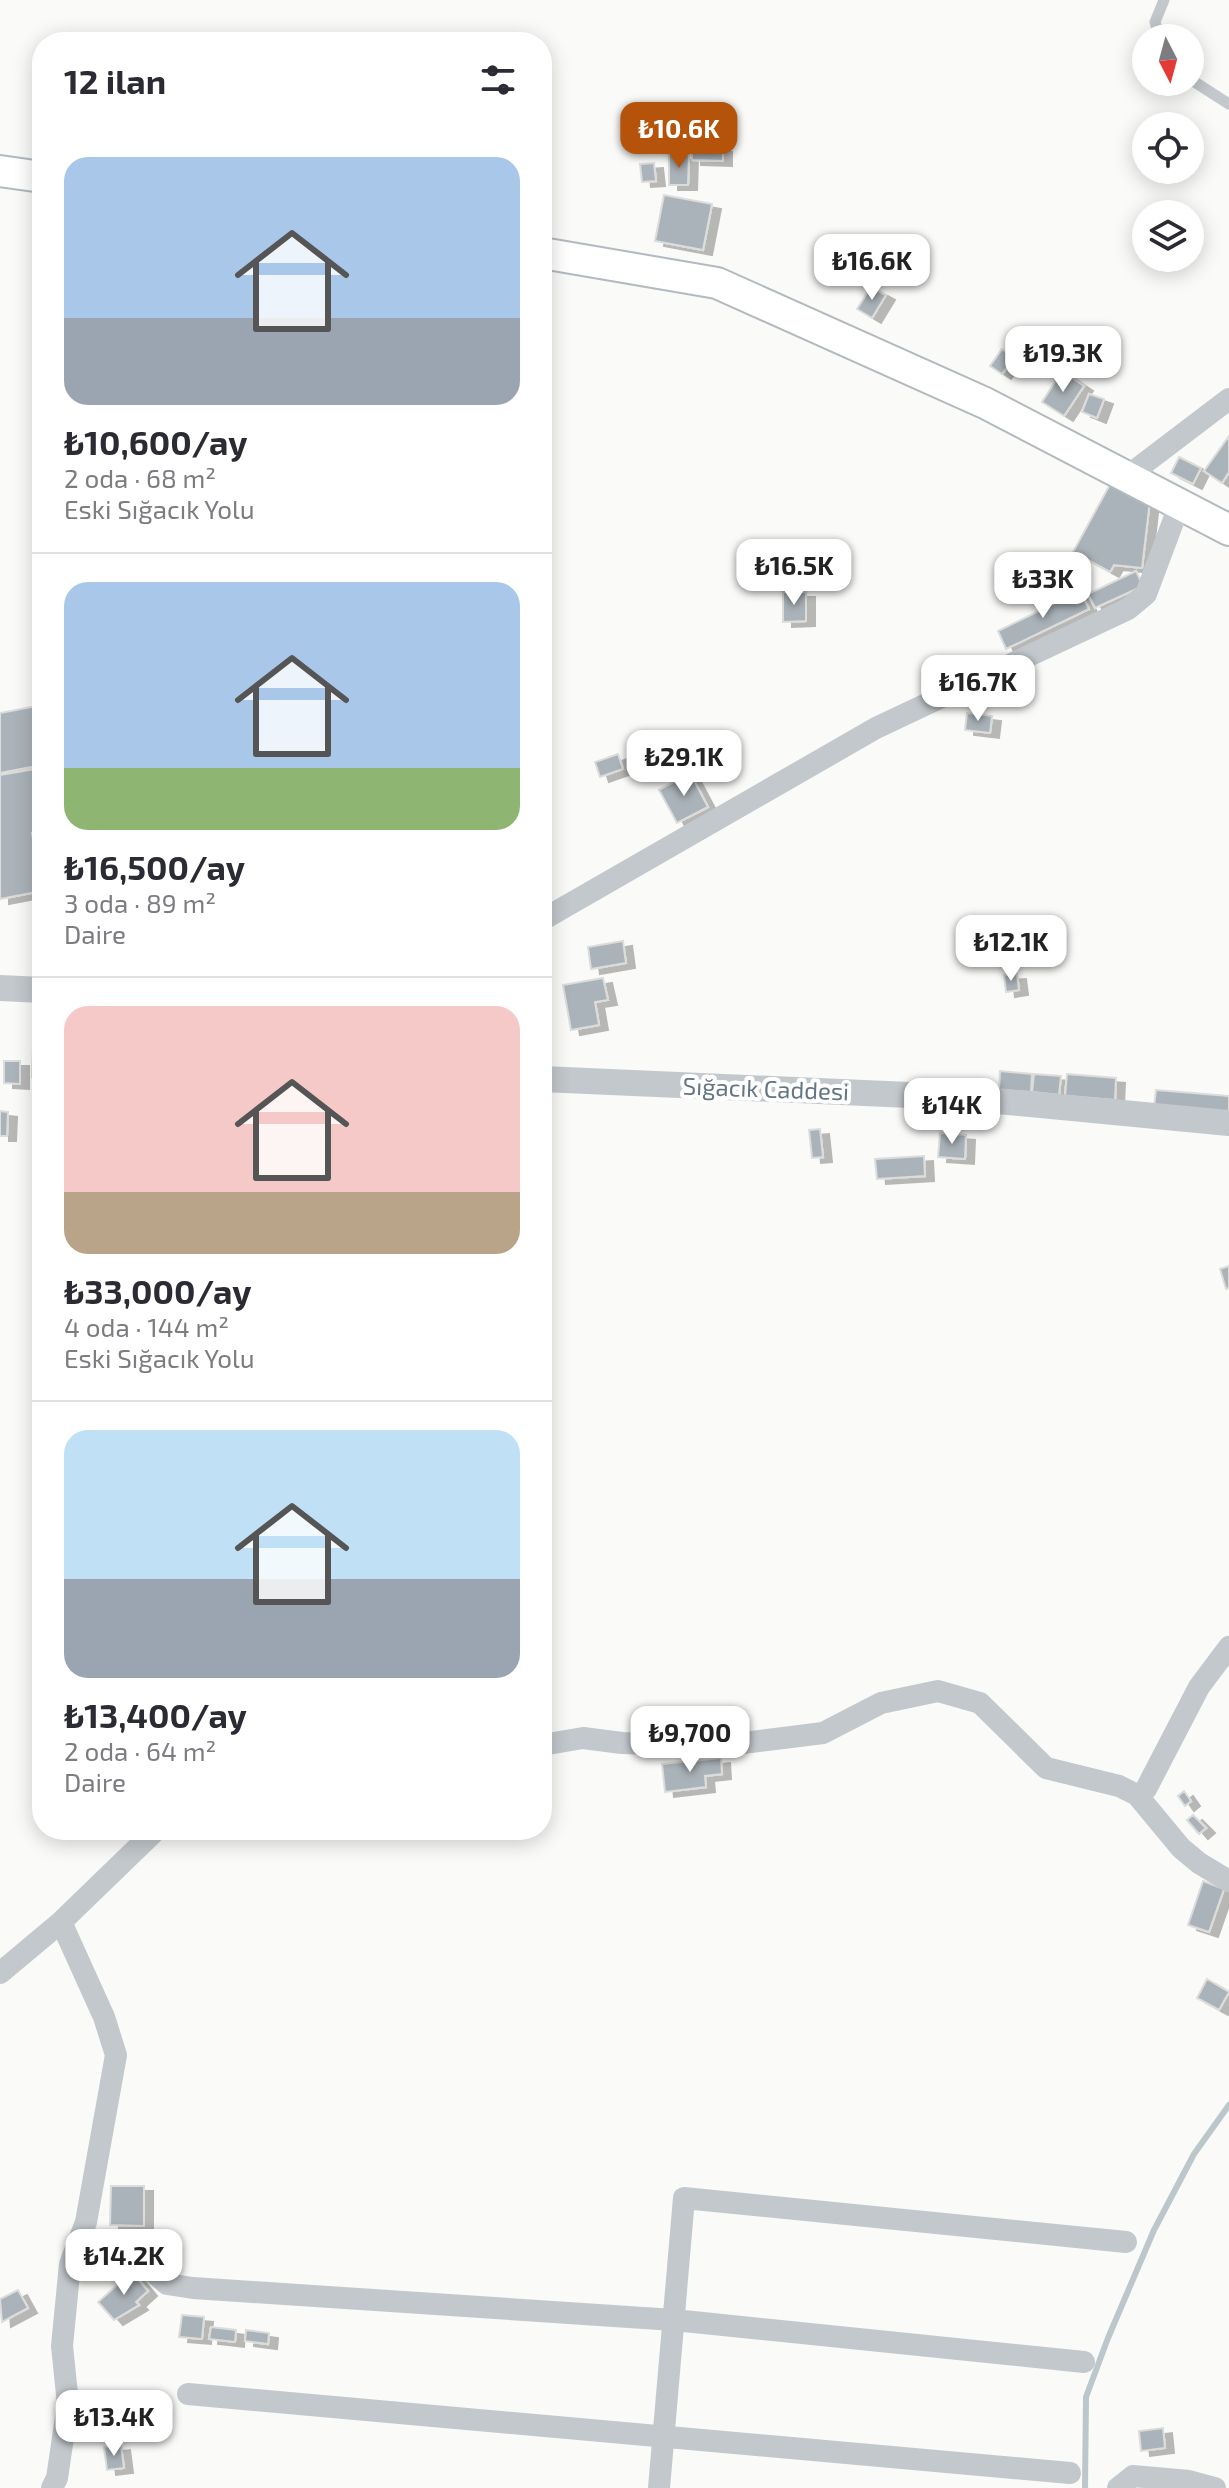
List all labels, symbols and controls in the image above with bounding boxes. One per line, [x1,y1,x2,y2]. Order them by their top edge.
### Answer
north arrow [1132,24,1204,96]
map controls [1132,24,1204,272]
icon: filters [476,58,520,102]
text: 12 ilan [64,60,166,101]
pin: ₺10.6K [614,102,744,170]
text: ₺10.6K [638,112,720,143]
button: locate [1132,112,1204,184]
button: layers [1132,200,1204,272]
icon: home [220,209,364,353]
pin: ₺16.6K [807,234,937,302]
text: ₺16.6K [832,244,912,275]
pin: ₺19.3K [998,326,1128,394]
text: ₺19.3K [1023,336,1103,367]
text: ₺10,600/ay [64,421,248,462]
text: 2 oda · 68 m² [64,462,216,493]
text: Eski Sığacık Yolu [64,493,255,524]
pin: ₺16.5K [729,539,859,607]
text: ₺16.5K [754,549,834,580]
pin: ₺33K [996,552,1090,620]
text: ₺33K [1012,562,1074,593]
icon: home [220,634,364,778]
pin: ₺16.7K [913,655,1043,723]
text: ₺16.7K [939,665,1017,696]
pin: ₺29.1K [619,730,749,798]
text: ₺29.1K [645,740,723,771]
text: ₺16,500/ay [64,846,245,887]
text: 3 oda · 89 m² [64,887,216,918]
pin: ₺12.1K [946,915,1076,983]
text: Daire [64,918,126,949]
text: ₺12.1K [974,925,1048,956]
icon: home [220,1058,364,1202]
street label: Sığacık Caddesi [682,1071,850,1105]
pin: ₺14K [905,1078,999,1146]
text: ₺14K [922,1088,982,1119]
text: ₺33,000/ay [64,1270,251,1311]
text: 4 oda · 144 m² [64,1311,229,1342]
text: Eski Sığacık Yolu [64,1342,255,1373]
icon: home [220,1482,364,1626]
text: ₺13,400/ay [64,1694,247,1735]
pin: ₺9,700 [625,1706,755,1774]
text: ₺9,700 [649,1716,731,1747]
text: 2 oda · 64 m² [64,1735,216,1766]
text: Daire [64,1766,126,1797]
pin: ₺14.2K [59,2229,189,2297]
text: ₺14.2K [83,2239,165,2270]
pin: ₺13.4K [49,2390,179,2458]
text: ₺13.4K [74,2400,154,2431]

